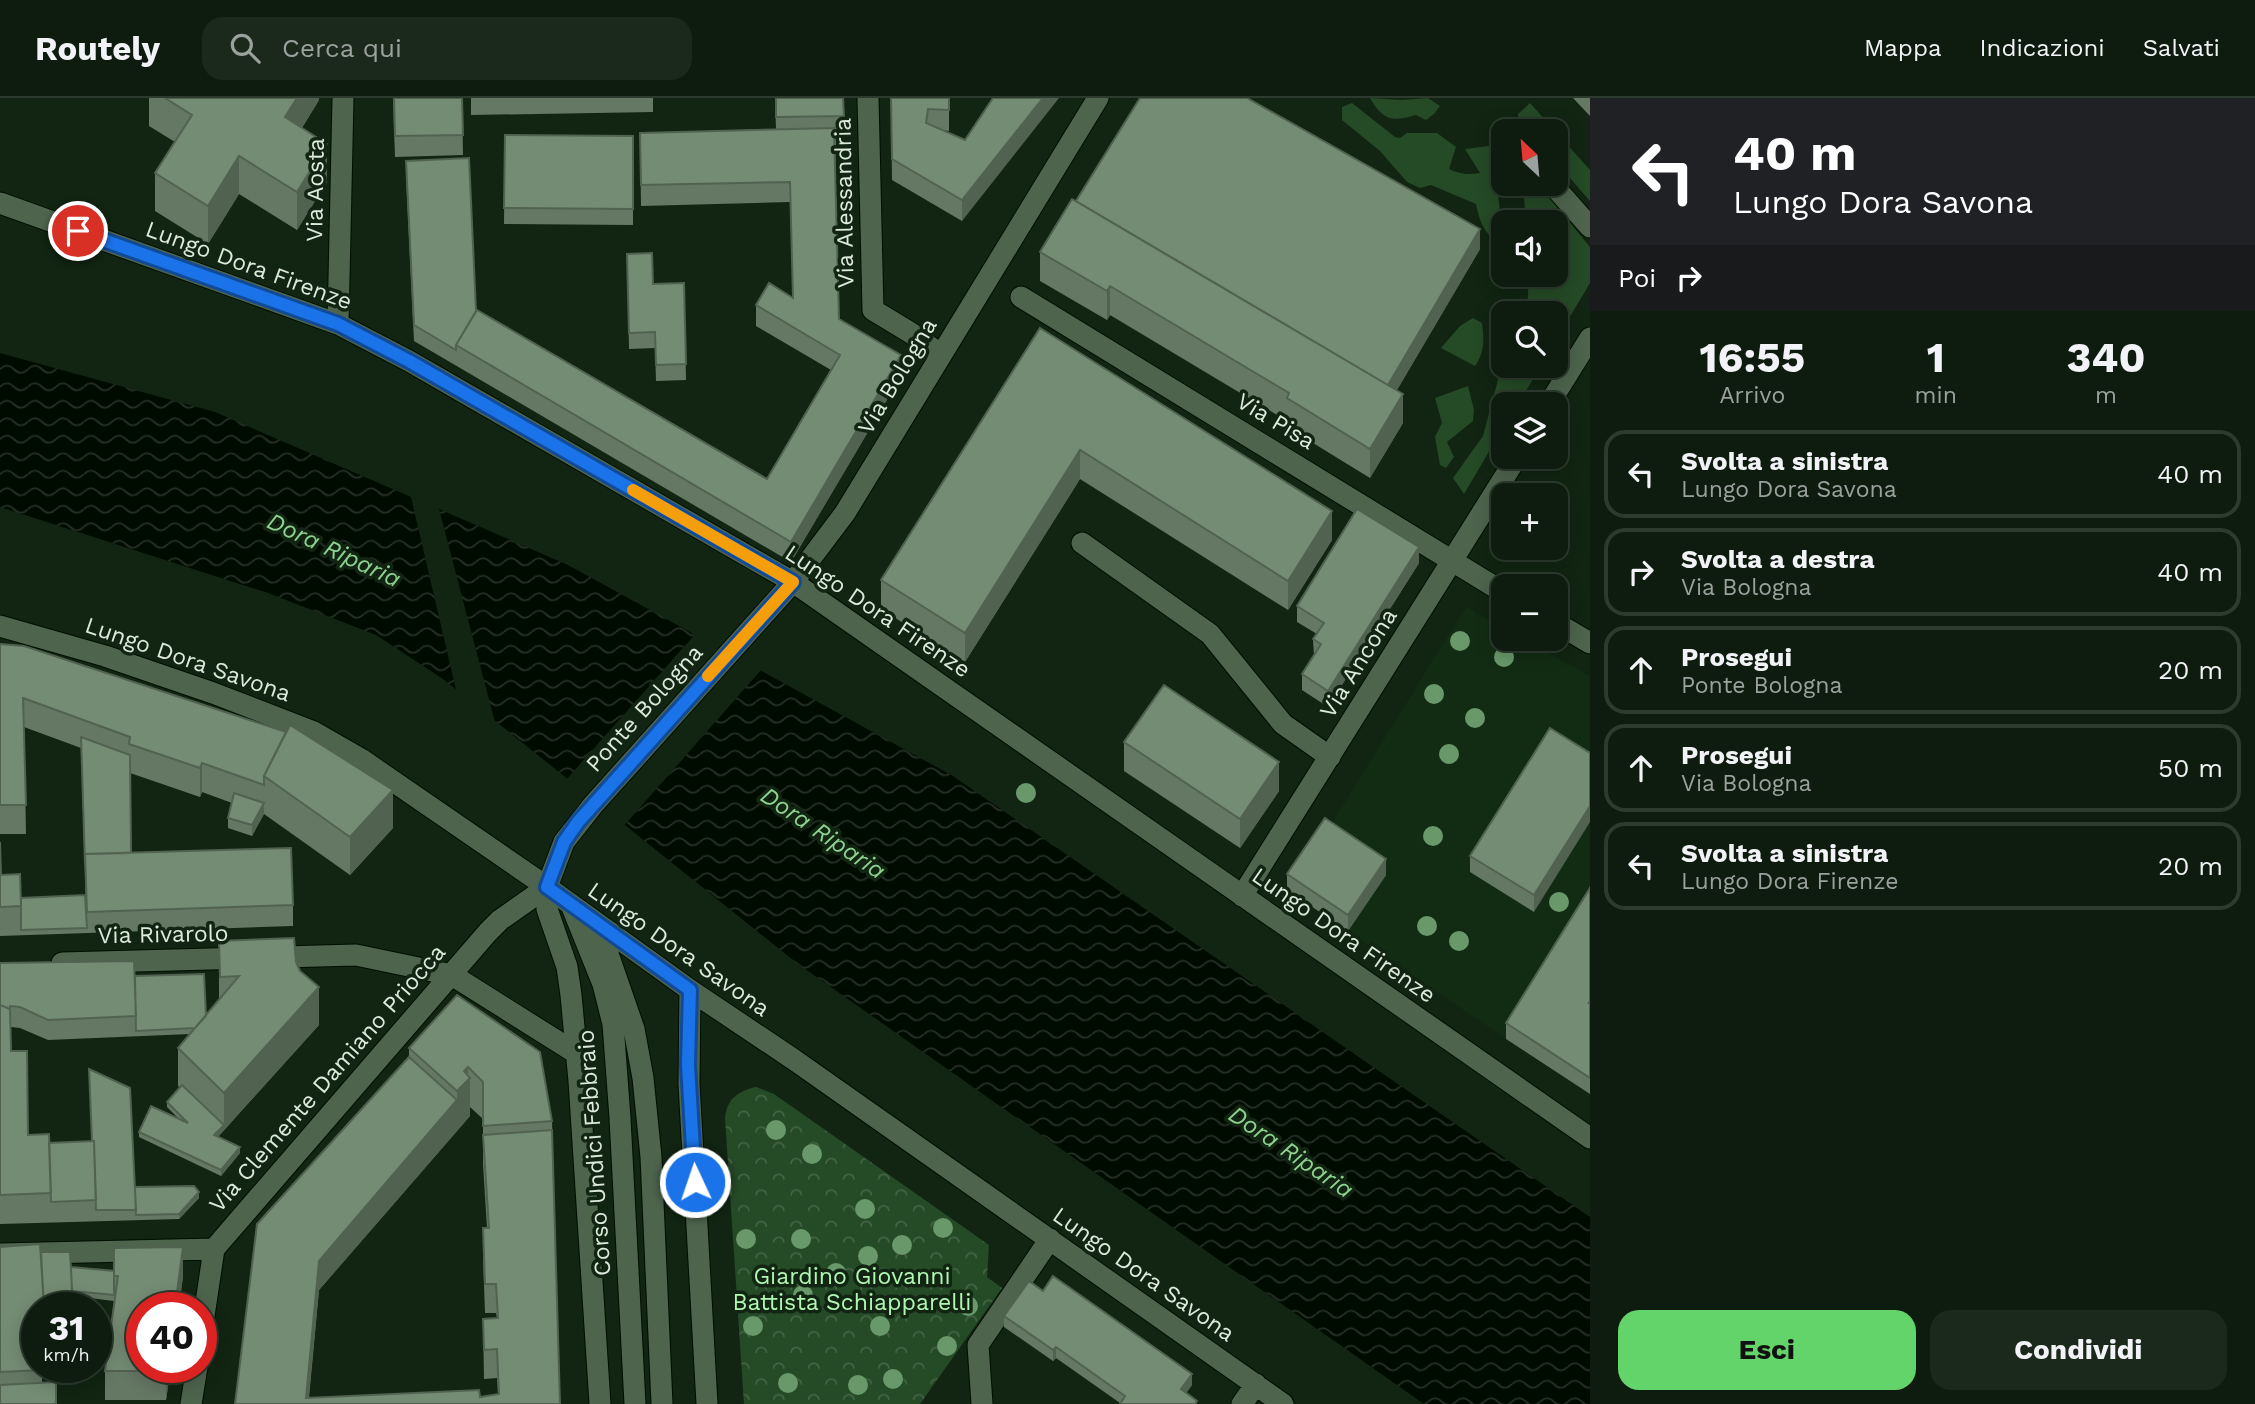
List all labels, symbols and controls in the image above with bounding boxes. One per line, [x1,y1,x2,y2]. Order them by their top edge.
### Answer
search box [202,17,692,80]
text: Routely [35,29,160,68]
icon: search [226,29,264,67]
text: Cerca qui [282,33,402,63]
text: Mappa [1864,34,1942,62]
text: Indicazioni [1980,34,2105,62]
text: Salvati [2143,34,2220,62]
street label: Via Alessandria [830,118,859,288]
north arrow [1491,119,1568,196]
map controls [1491,119,1568,651]
text: 40 m [1733,124,1856,182]
icon: left [1618,126,1709,217]
street label: Via Aosta [301,138,330,242]
text: Lungo Dora Savona [1733,183,2033,221]
pin [48,201,108,261]
button: sound [1491,210,1568,287]
icon: arrive [59,212,97,250]
street label: Lungo Dora Firenze [142,216,356,315]
icon: right [1670,259,1708,297]
text: Poi [1618,263,1656,293]
button: search [1491,301,1568,378]
street label: Via Bologna [852,313,943,439]
text: 16:55 [1699,333,1805,382]
text: 1 [1927,333,1945,382]
text: 340 [2066,333,2145,382]
text: Arrivo [1719,382,1785,409]
text: min [1915,382,1957,409]
text: m [2095,382,2117,409]
street label: Via Pisa [1232,388,1320,455]
button: layers [1491,392,1568,469]
text: Svolta a sinistra [1681,446,1888,476]
icon: left [1622,455,1660,493]
text: 40 m [2157,459,2223,489]
text: Lungo Dora Savona [1681,476,1897,503]
button: + [1491,483,1568,560]
water label: Dora Riparia [263,507,405,593]
street label: Lungo Dora Firenze [780,539,975,683]
text: Svolta a destra [1681,544,1874,574]
icon: right [1622,553,1660,591]
text: 40 m [2157,557,2223,587]
button: − [1491,574,1568,651]
text: Via Bologna [1681,574,1812,601]
street label: Via Ancona [1314,604,1403,723]
street label: Lungo Dora Savona [81,612,294,707]
street label: Ponte Bologna [580,639,708,777]
text: Prosegui [1681,642,1792,672]
icon: ahead [1622,651,1660,689]
text: 20 m [2158,655,2223,685]
text: Ponte Bologna [1681,672,1843,699]
text: Prosegui [1681,740,1792,770]
icon: ahead [1622,749,1660,787]
text: 50 m [2158,753,2223,783]
text: Via Bologna [1681,770,1812,797]
water label: Dora Riparia [755,781,891,885]
text: Svolta a sinistra [1681,838,1888,868]
icon: left [1622,847,1660,885]
text: 20 m [2158,851,2223,881]
street label: Lungo Dora Firenze [1247,862,1441,1009]
text: Lungo Dora Firenze [1681,868,1899,895]
street label: Lungo Dora Savona [583,876,775,1022]
street label: Via Rivarolo [97,920,229,949]
street label: Via Clemente Damiano Priocca [204,939,451,1218]
street label: Corso Undici Febbraio [572,1029,617,1277]
water label: Dora Riparia [1223,1100,1359,1204]
position arrow [658,1145,732,1219]
street label: Lungo Dora Savona [1048,1201,1240,1347]
park label: Giardino Giovanni Battista Schiapparelli [733,1263,971,1316]
speed limit sign: 40 [126,1292,217,1383]
text: 31 [49,1307,84,1349]
button: Esci [1618,1310,1916,1390]
button: Condividi [1930,1310,2227,1390]
text: km/h [43,1344,90,1365]

